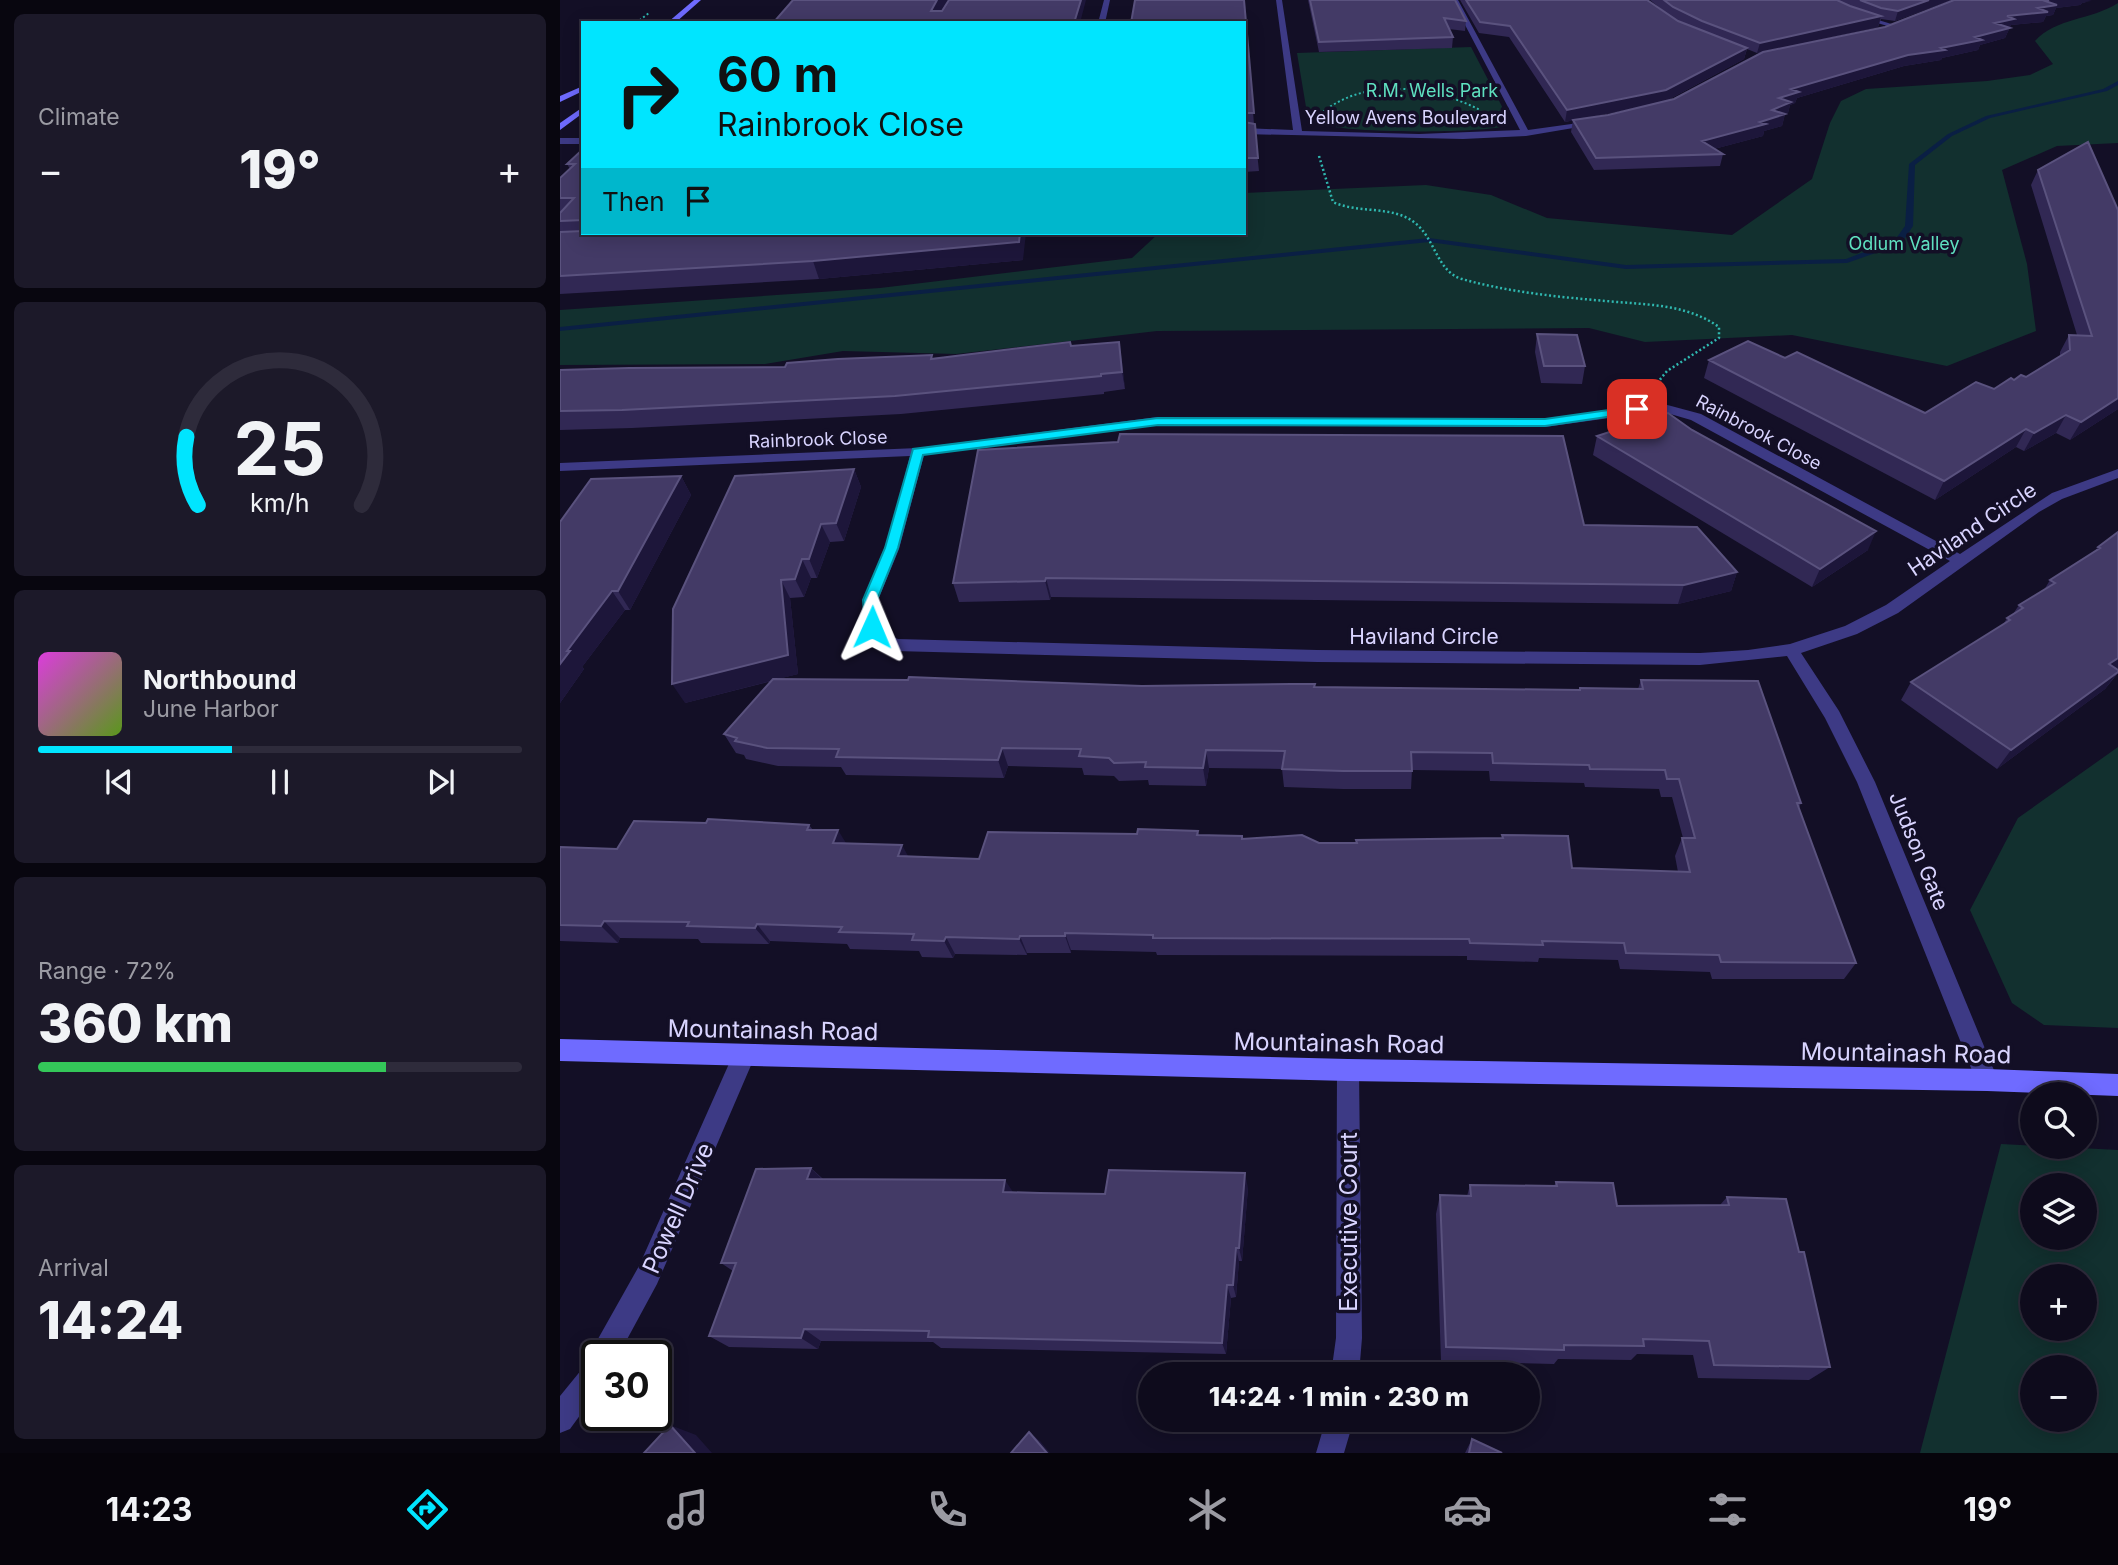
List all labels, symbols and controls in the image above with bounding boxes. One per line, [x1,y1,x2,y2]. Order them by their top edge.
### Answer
text: 60 m [717,45,838,104]
icon: right [602,49,693,140]
park label: R.M. Wells Park [1366,80,1498,101]
text: Climate [38,103,120,131]
text: Rainbrook Close [717,105,964,144]
street label: Yellow Avens Boulevard [1305,107,1507,128]
text: 19° [239,138,321,201]
text: − [38,147,63,193]
text: + [497,147,522,193]
icon: arrive [679,182,717,220]
text: Then [602,186,665,217]
park label: Odlum Valley [1848,233,1960,254]
pin [1607,379,1667,439]
icon: arrive [1618,390,1656,428]
street label: Rainbrook Close [1693,390,1825,474]
text: 25 [234,404,326,493]
street label: Rainbrook Close [748,426,888,452]
street label: Haviland Circle [1903,477,2041,581]
text: km/h [250,487,310,517]
position arrow [835,590,909,664]
street label: Haviland Circle [1349,624,1499,649]
text: Northbound [143,664,297,695]
text: June Harbor [143,695,279,723]
icon: previous [100,763,138,801]
icon: pause [261,763,299,801]
icon: next [422,763,460,801]
street label: Judson Gate [1884,788,1954,914]
text: Range · 72% [38,957,176,985]
text: 360 km [38,992,233,1055]
street label: Mountainash Road [667,1014,879,1046]
street label: Mountainash Road [1233,1027,1445,1059]
street label: Mountainash Road [1800,1037,2012,1069]
map controls [2020,1082,2097,1432]
button: search [2020,1082,2097,1159]
street label: Executive Court [1334,1132,1363,1312]
street label: Powell Drive [636,1138,720,1278]
button: layers [2020,1173,2097,1250]
text: Arrival [38,1254,109,1282]
button: + [2020,1264,2097,1341]
text: 14:24 [38,1289,183,1352]
speed limit sign: 30 [581,1340,672,1431]
button: − [2020,1355,2097,1432]
text: 14:24 · 1 min · 230 m [1209,1381,1469,1412]
icon: directions [403,1485,452,1534]
icon: music [663,1485,712,1534]
icon: phone [923,1485,972,1534]
icon: climate [1183,1485,1232,1534]
icon: car [1443,1485,1492,1534]
icon: filters [1703,1485,1752,1534]
text: 14:23 [105,1490,192,1529]
text: 19° [1963,1490,2012,1529]

